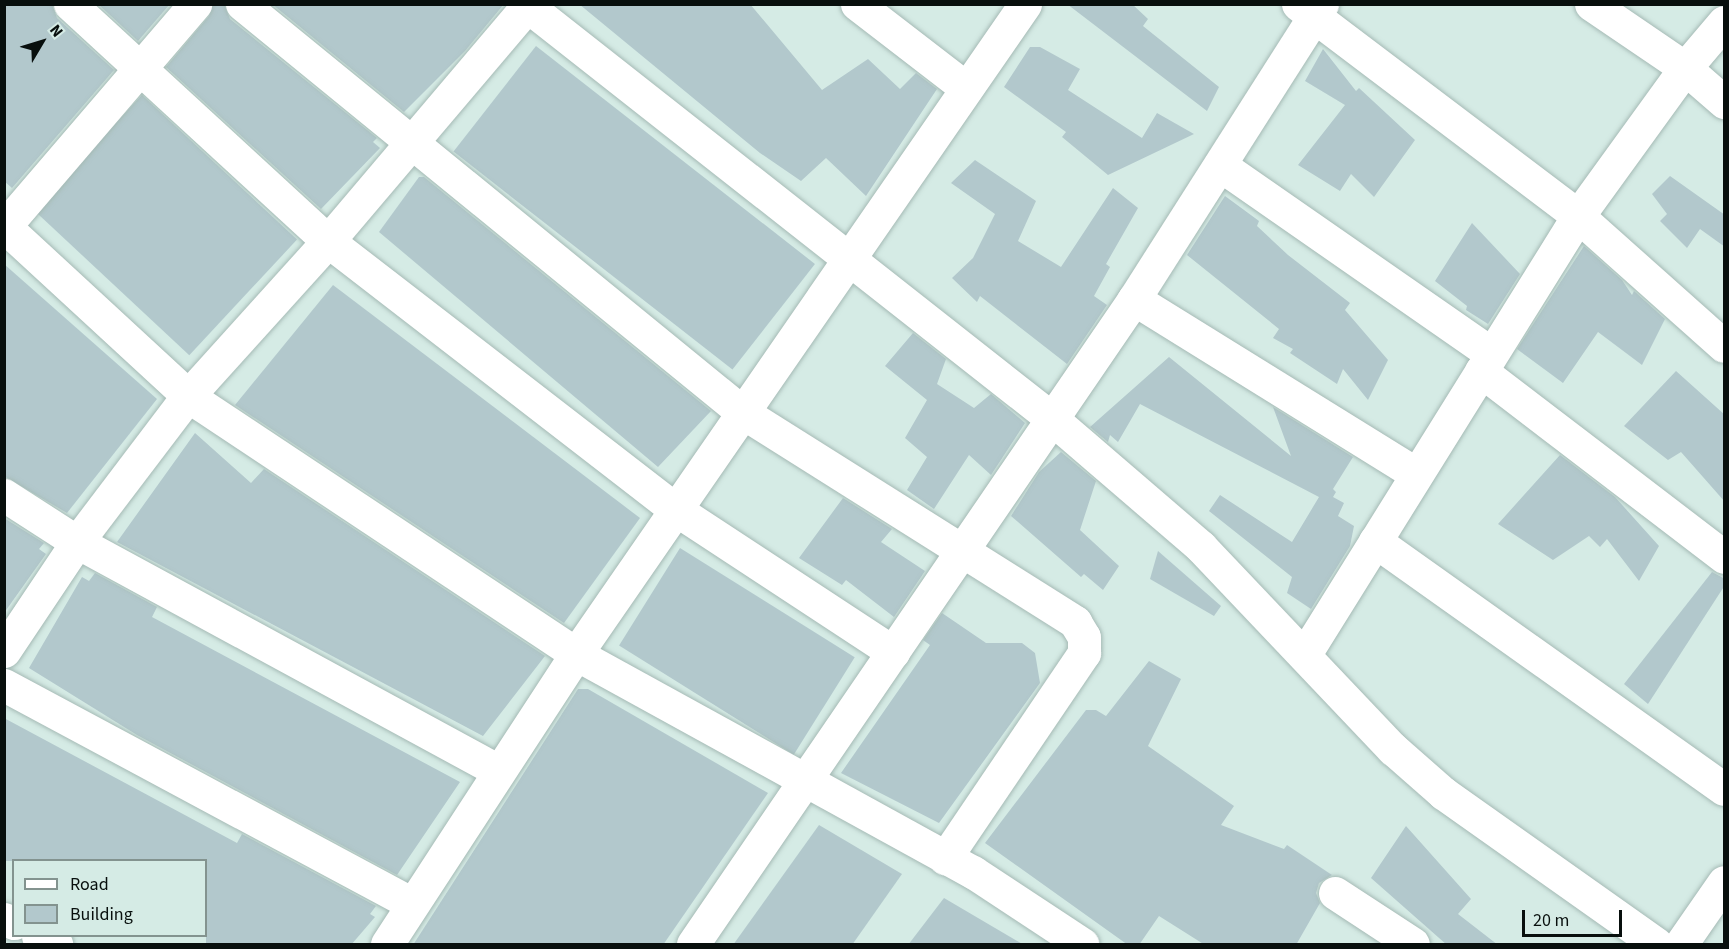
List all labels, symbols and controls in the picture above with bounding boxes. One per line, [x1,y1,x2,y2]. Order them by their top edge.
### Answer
north arrow [12,12,72,72]
text: N [44,20,68,42]
legend [12,859,207,937]
text: Road [70,872,109,897]
scale bar [1525,898,1626,936]
text: Building [70,902,133,927]
text: 20 m [1533,908,1569,933]

